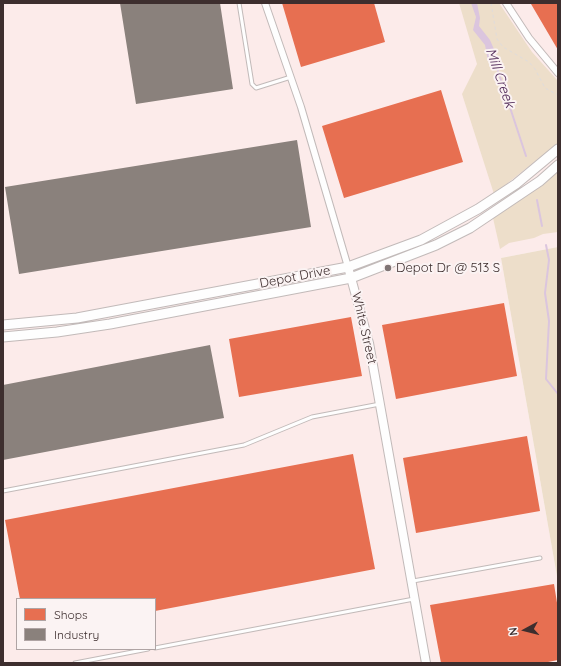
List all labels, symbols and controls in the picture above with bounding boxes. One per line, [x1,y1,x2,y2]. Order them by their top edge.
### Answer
water label: Mill Creek [482,46,518,110]
place label: Depot Dr @ 513 S [396,260,500,276]
street label: Depot Drive [258,262,332,292]
marker: Depot Dr @ 513 S [383,263,393,273]
street label: White Street [348,290,380,366]
legend [16,598,156,650]
text: Shops [54,607,88,622]
north arrow [505,610,545,650]
text: Industry [54,627,99,642]
text: N [506,627,521,636]

